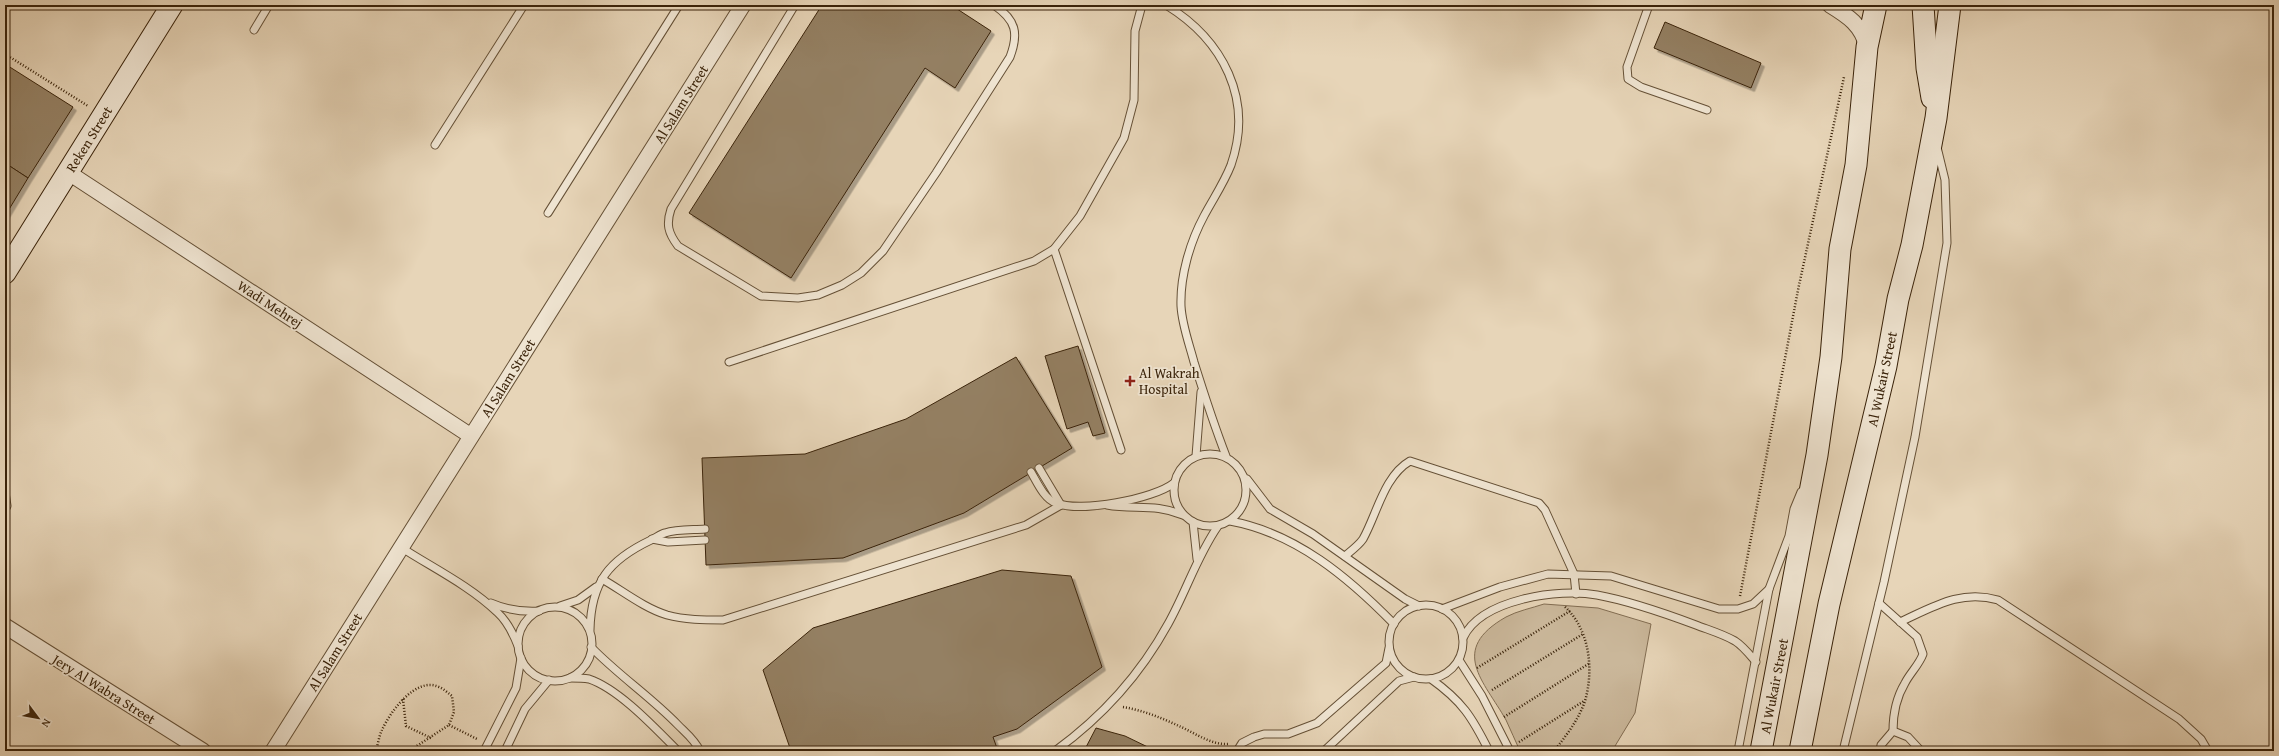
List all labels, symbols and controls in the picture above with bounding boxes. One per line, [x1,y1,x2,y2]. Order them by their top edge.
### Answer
street label: Al Salam Street [649,61,713,147]
street label: Reken Street [61,102,117,176]
street label: Wadi Mehrej [233,275,307,333]
street label: Al Wukair Street [1862,329,1902,428]
street label: Al Salam Street [476,335,540,421]
place label: Al Wakrah Hospital [1139,363,1200,399]
marker: Al Wakrah Hospital [1124,375,1136,387]
street label: Al Salam Street [303,609,367,695]
street label: Al Wukair Street [1755,636,1793,735]
street label: Jery Al Wabra Street [47,648,159,729]
north arrow [18,698,58,738]
text: N [37,716,55,731]

